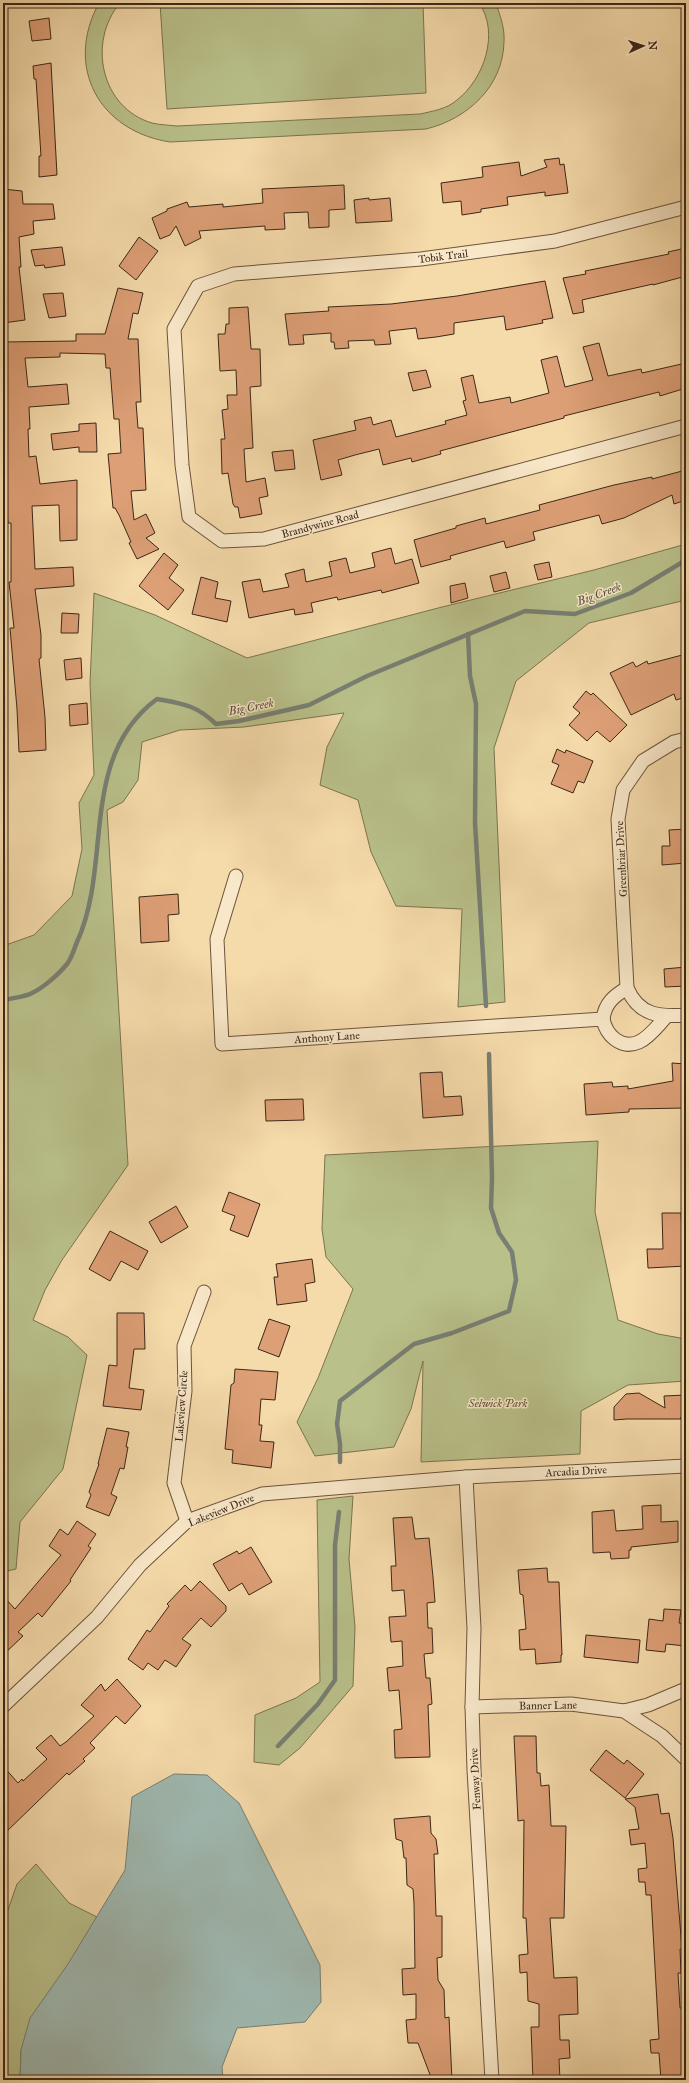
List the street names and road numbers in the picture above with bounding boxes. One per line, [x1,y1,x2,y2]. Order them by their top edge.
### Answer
street label: Tobik Trail [417,247,469,266]
street label: Brandywine Road [280,508,360,541]
street label: Greenbriar Drive [613,820,630,897]
street label: Anthony Lane [293,1029,361,1046]
street label: Lakeview Circle [173,1369,191,1442]
street label: Arcadia Drive [544,1463,608,1480]
street label: Lakeview Drive [186,1491,257,1530]
street label: Banner Lane [519,1698,578,1713]
street label: Fenway Drive [467,1747,484,1810]

